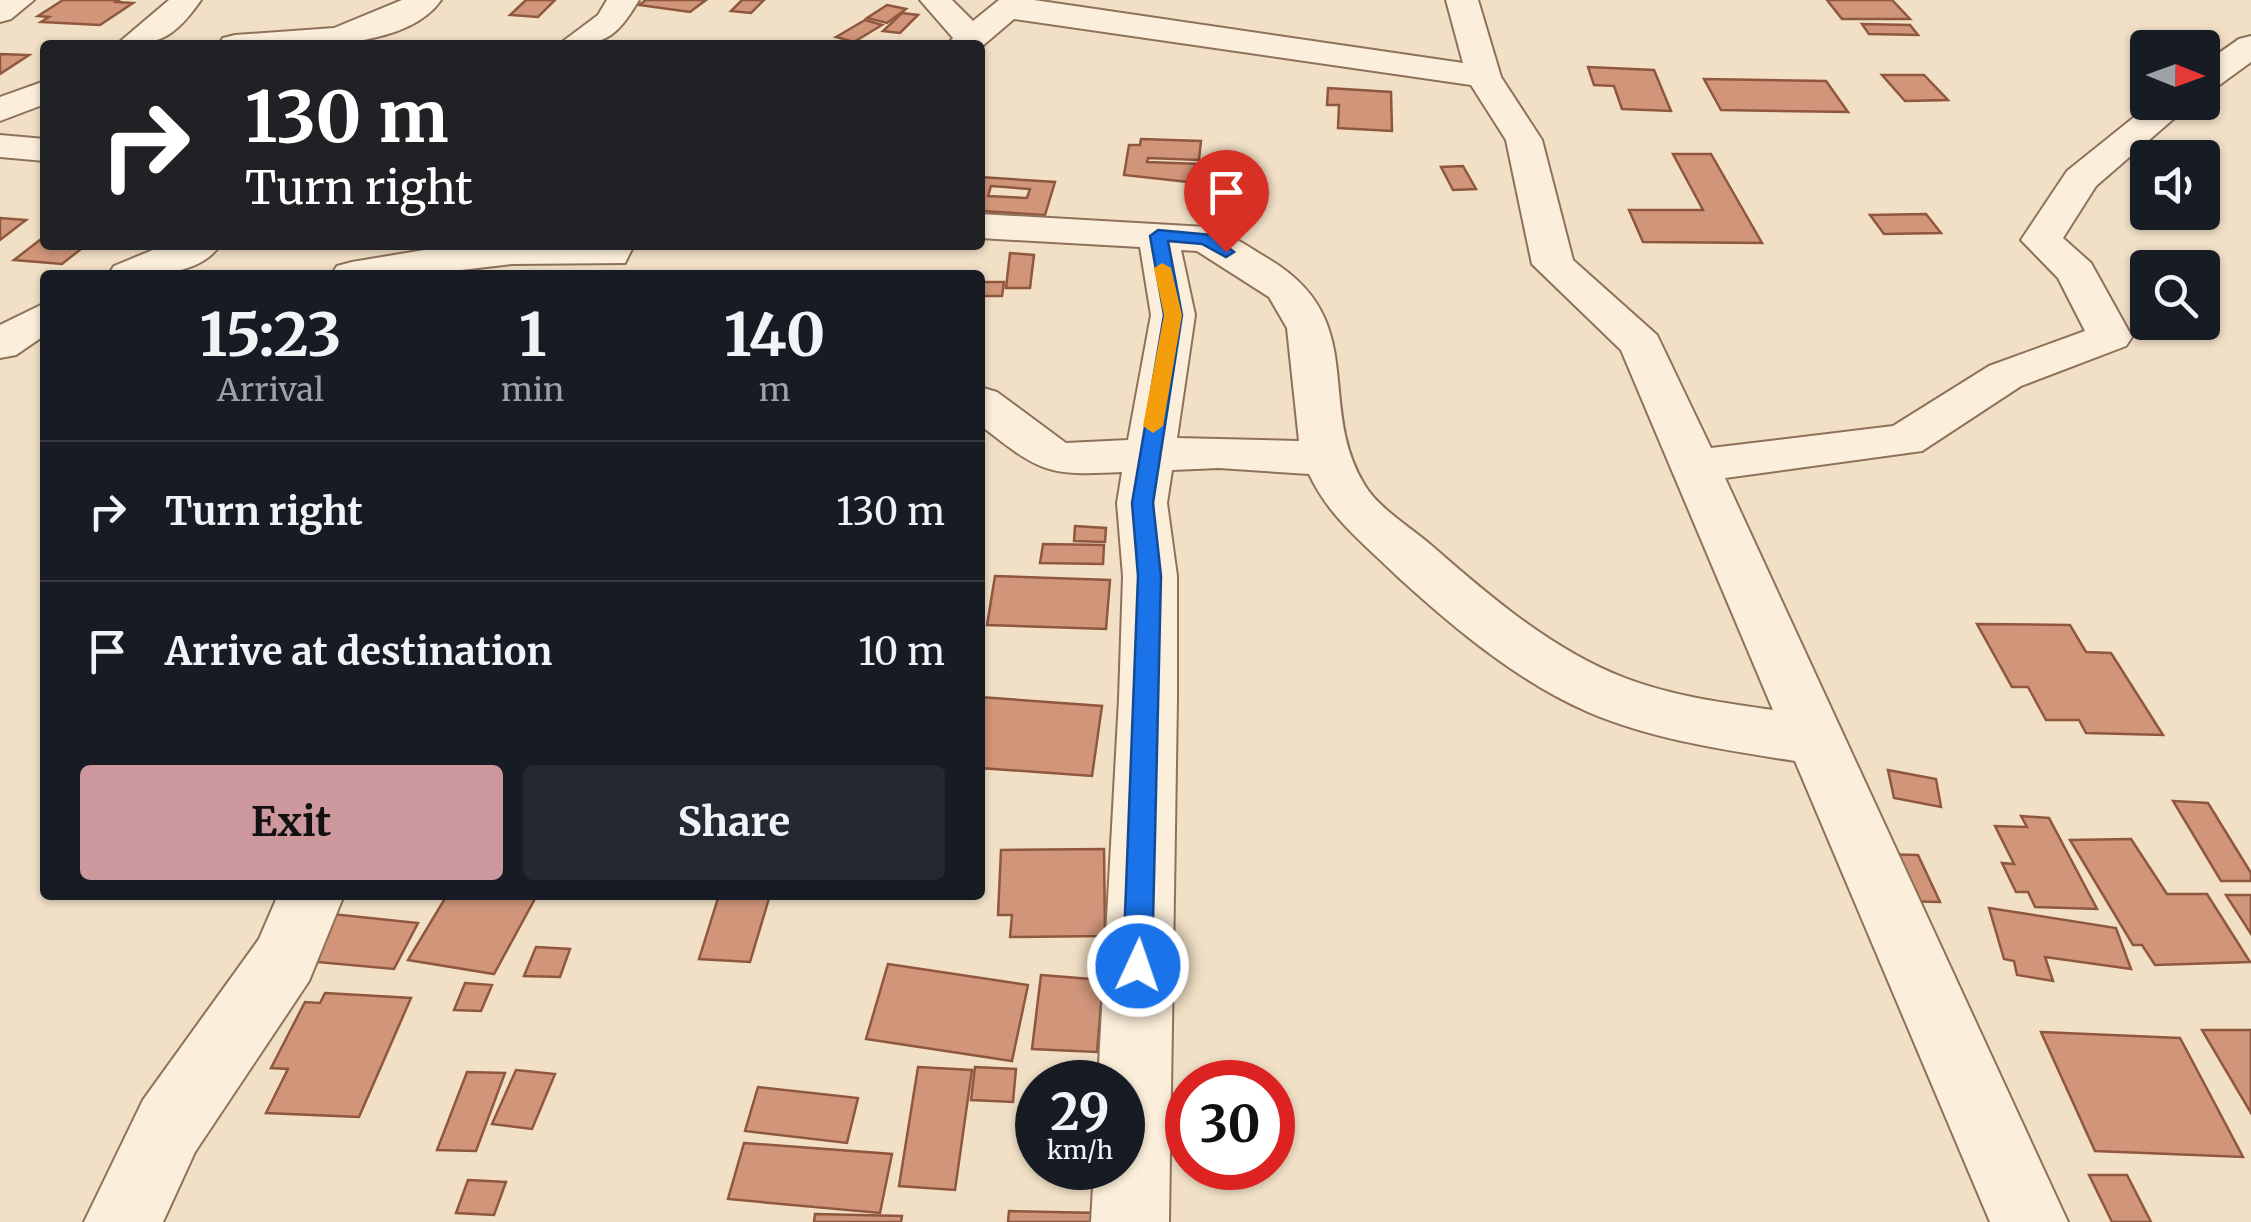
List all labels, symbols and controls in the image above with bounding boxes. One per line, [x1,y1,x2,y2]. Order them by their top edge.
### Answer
north arrow [2130,30,2220,120]
map controls [2130,30,2220,340]
text: 130 m [245,73,449,161]
icon: right [80,80,210,210]
button: sound [2130,140,2220,230]
pin [1184,150,1269,253]
text: Turn right [245,160,473,216]
icon: arrive [1199,165,1254,220]
button: search [2130,250,2220,340]
text: 15:23 [199,297,342,372]
text: 1 [519,297,547,372]
text: 140 [724,297,826,372]
text: Arrival [217,370,324,410]
text: min [501,370,564,410]
text: m [759,370,791,410]
icon: right [80,484,135,539]
text: Turn right [165,488,363,535]
text: 130 m [836,488,945,535]
icon: arrive [80,624,135,679]
text: Arrive at destination [165,628,552,675]
text: 10 m [858,628,945,675]
button: Exit [80,765,503,880]
button: Share [523,765,945,880]
position arrow [1086,914,1190,1018]
speed limit sign: 30 [1165,1060,1295,1190]
text: 29 [1050,1081,1110,1144]
text: km/h [1047,1134,1113,1166]

